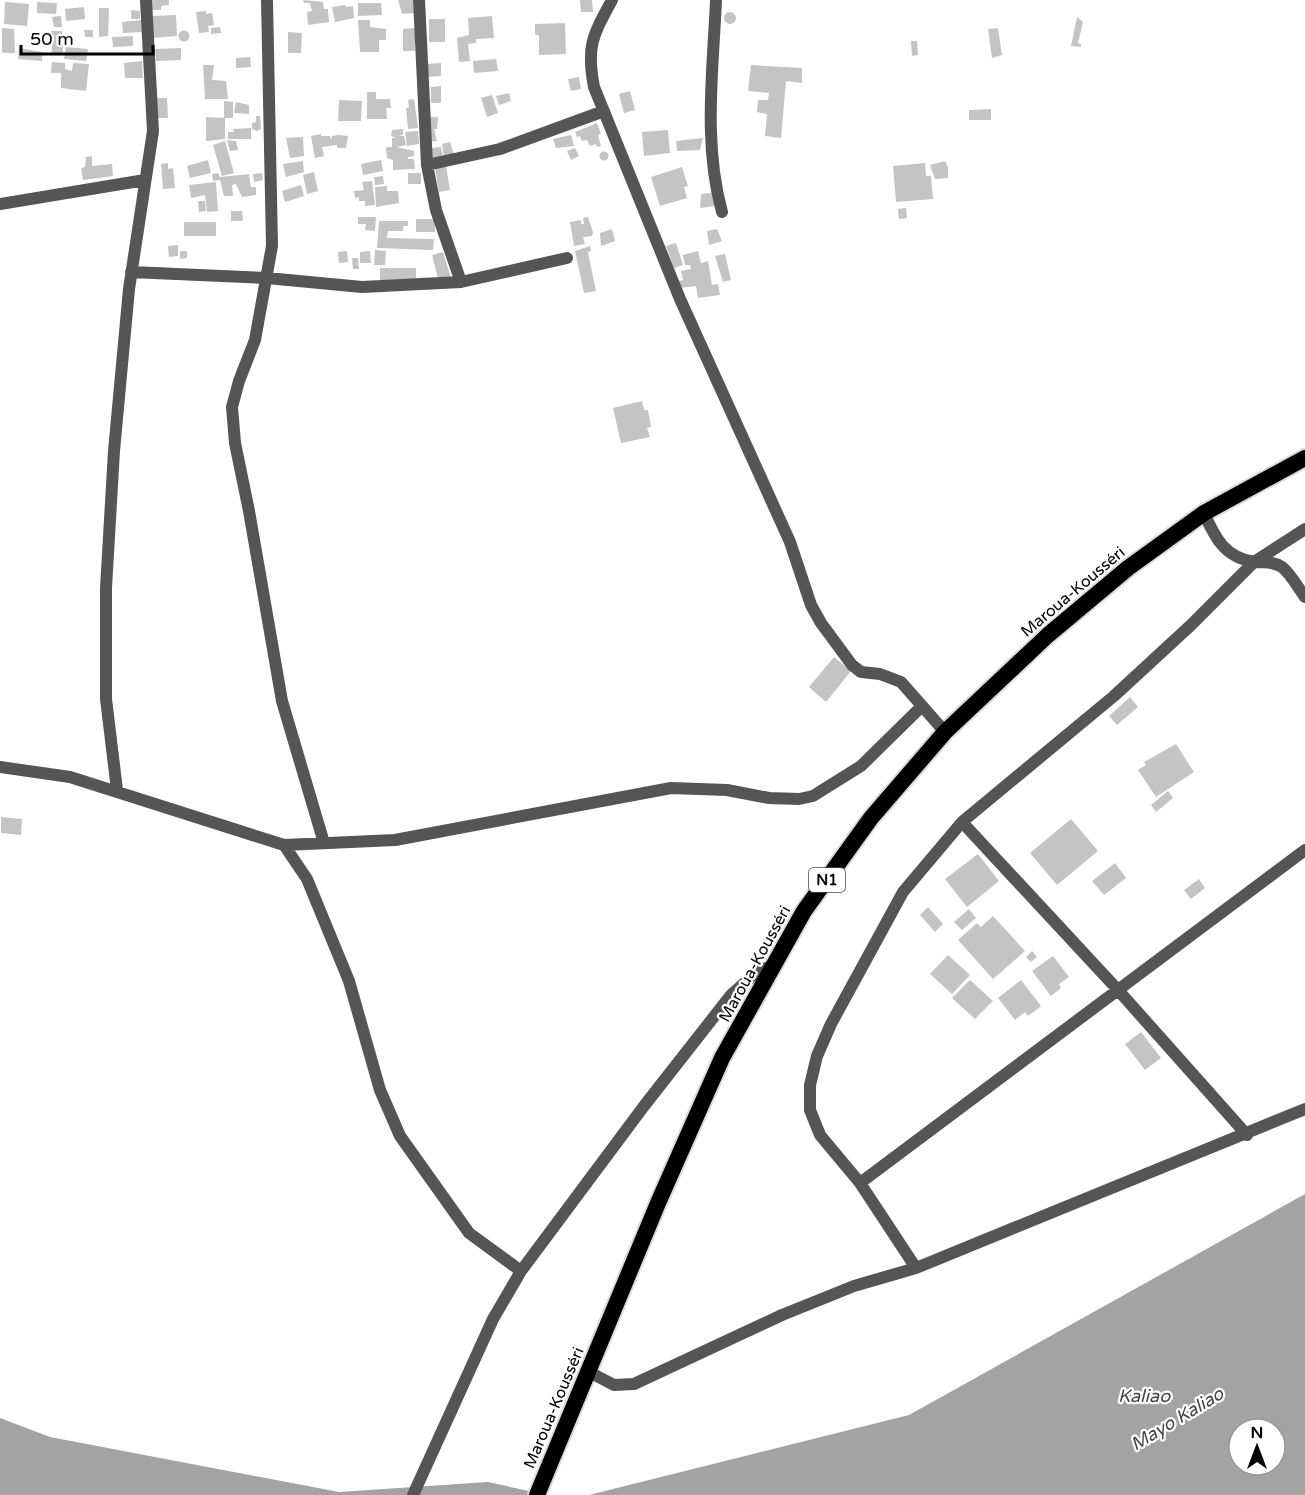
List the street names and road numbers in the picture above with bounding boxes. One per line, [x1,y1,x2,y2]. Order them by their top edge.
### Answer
street label: Maroua-Kousséri [1017,543,1129,641]
road number: N1 [809,868,845,892]
street label: Maroua-Kousséri [715,902,795,1026]
street label: Maroua-Kousséri [519,1344,589,1472]

